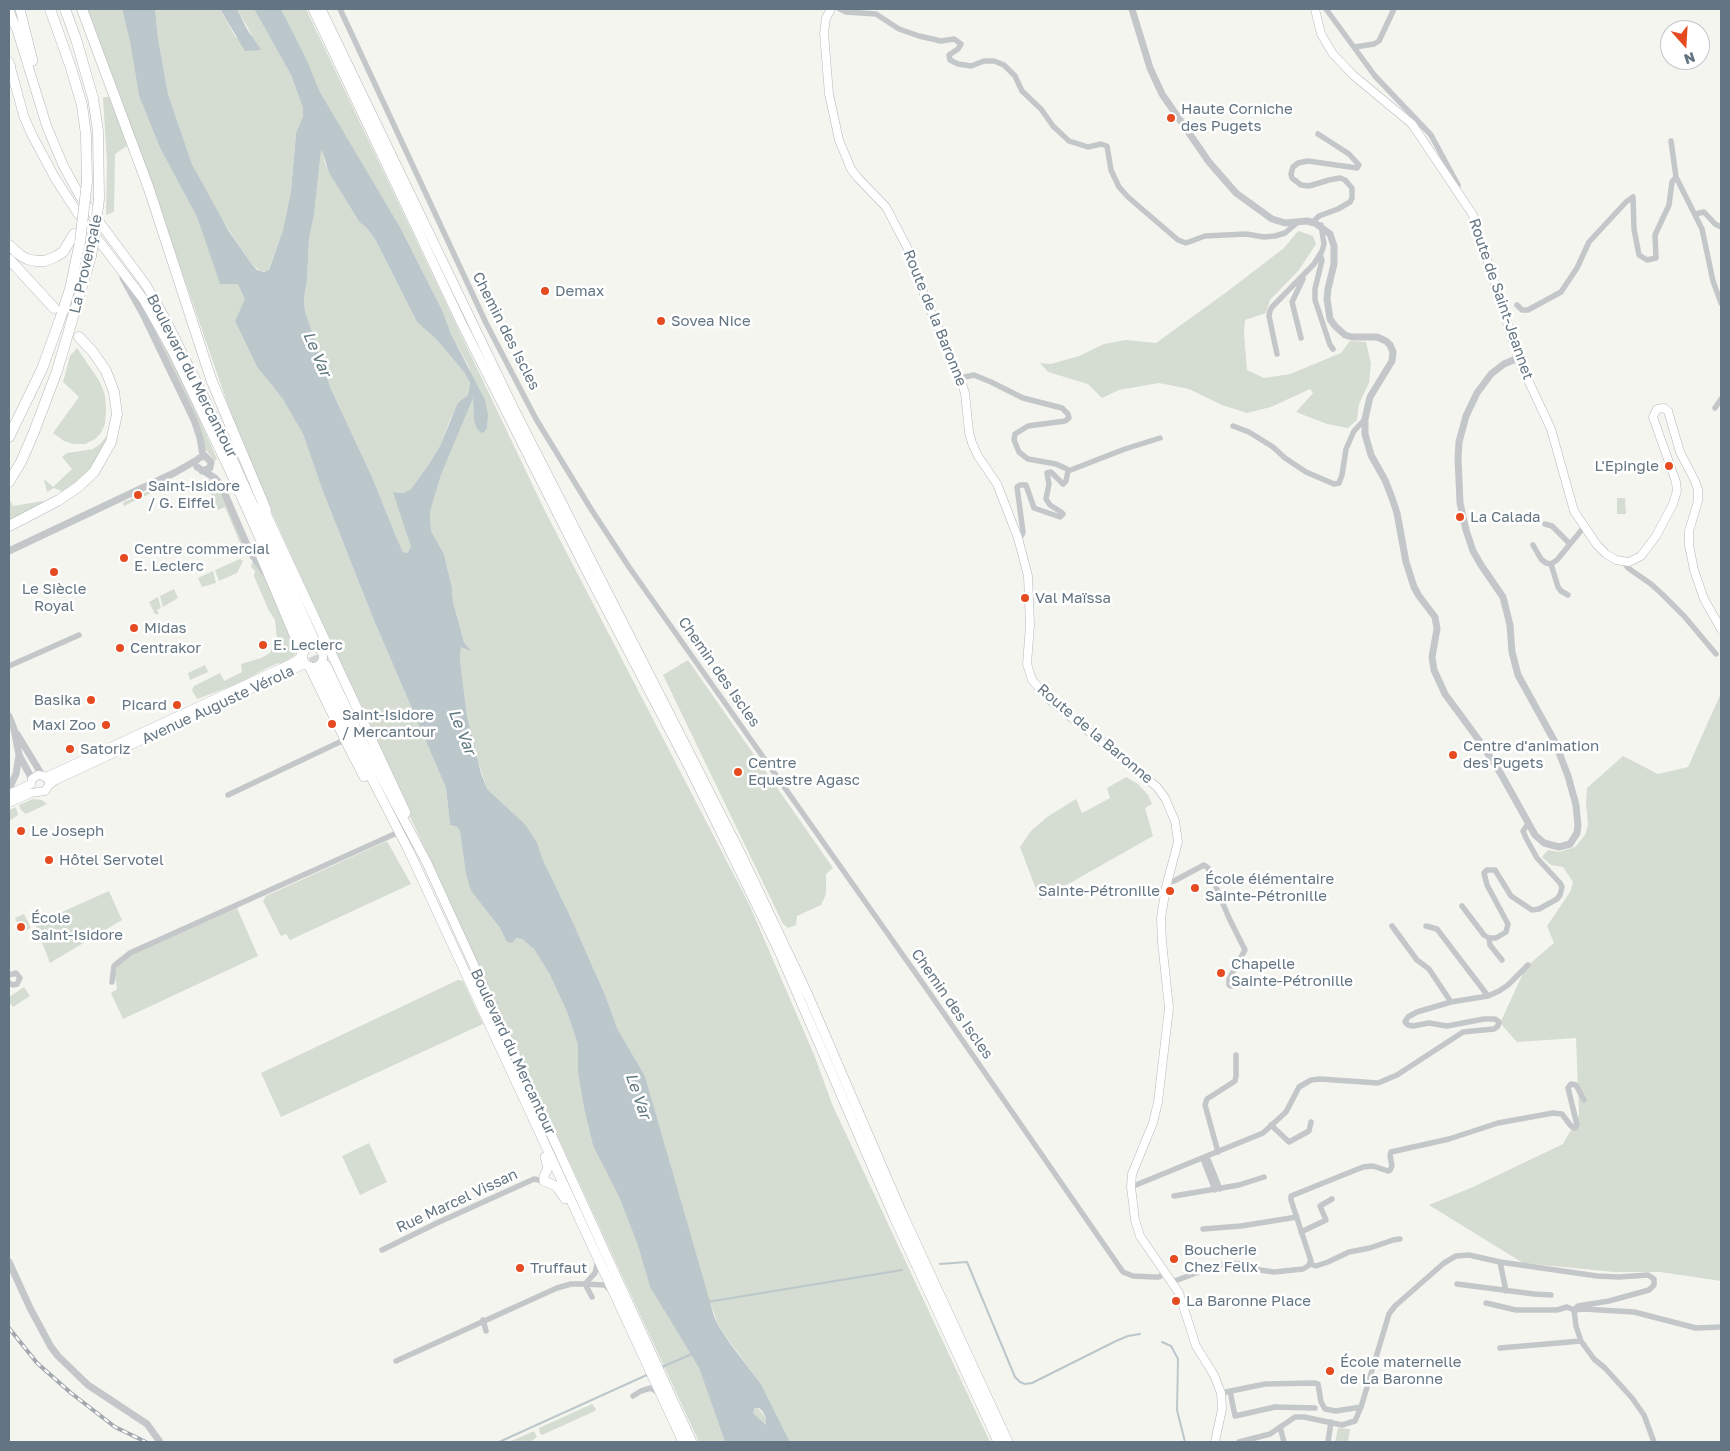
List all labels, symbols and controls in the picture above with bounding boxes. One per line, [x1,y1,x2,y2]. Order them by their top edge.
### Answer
north arrow [1660,20,1710,70]
text: N [1682,49,1698,68]
place label: Haute Corniche des Pugets [1181,100,1293,135]
marker: Haute Corniche des Pugets [1165,112,1177,124]
street label: La Provençale [66,213,106,315]
street label: Route de Saint-Jeannet [1465,216,1537,382]
street label: Route de la Baronne [899,247,971,389]
street label: Chemin des Iscles [468,269,544,393]
place label: Demax [555,282,604,300]
marker: Demax [539,285,551,297]
street label: Boulevard du Mercantour [143,291,241,461]
place label: Sovea Nice [671,312,751,330]
marker: Sovea Nice [655,315,667,327]
water label: Le Var [299,328,335,380]
place label: L'Epingle [1594,457,1659,475]
marker: L'Epingle [1663,460,1675,472]
place label: Saint-Isidore / G. Eiffel [148,477,240,512]
marker: Saint-Isidore / G. Eiffel [132,489,144,501]
place label: La Calada [1470,508,1541,526]
marker: La Calada [1454,511,1466,523]
place label: Centre commercial E. Leclerc [134,540,270,575]
marker: Centre commercial E. Leclerc [118,552,130,564]
marker: Le Siècle Royal [48,566,60,578]
place label: Le Siècle Royal [22,580,86,615]
place label: Val Maïssa [1035,589,1111,607]
marker: Val Maïssa [1019,592,1031,604]
street label: Chemin des Iscles [674,614,764,730]
place label: Midas [144,619,187,637]
marker: Midas [128,622,140,634]
place label: E. Leclerc [273,636,343,654]
place label: Centrakor [130,639,201,657]
marker: E. Leclerc [257,639,269,651]
marker: Centrakor [114,642,126,654]
street label: Avenue Auguste Vérola [139,662,297,748]
street label: Route de la Baronne [1033,680,1157,788]
place label: Basika [34,691,81,709]
marker: Basika [85,694,97,706]
place label: Picard [122,696,167,714]
marker: Picard [171,699,183,711]
place label: Saint-Isidore / Mercantour [342,706,436,741]
water label: Le Var [444,706,480,758]
place label: Maxi Zoo [32,716,96,734]
marker: Saint-Isidore / Mercantour [326,718,338,730]
marker: Maxi Zoo [100,719,112,731]
place label: Centre d'animation des Pugets [1463,737,1599,772]
place label: Satoriz [80,740,130,758]
marker: Satoriz [64,743,76,755]
marker: Centre d'animation des Pugets [1447,749,1459,761]
place label: Centre Equestre Agasc [748,754,860,789]
marker: Centre Equestre Agasc [732,766,744,778]
place label: Le Joseph [31,822,104,840]
marker: Le Joseph [15,825,27,837]
place label: Hôtel Servotel [59,851,164,869]
marker: Hôtel Servotel [43,854,55,866]
place label: École élémentaire Sainte-Pétronille [1205,870,1334,905]
place label: Sainte-Pétronille [1038,882,1160,900]
marker: École élémentaire Sainte-Pétronille [1189,882,1201,894]
marker: Sainte-Pétronille [1164,885,1176,897]
place label: École Saint-Isidore [31,909,123,944]
marker: École Saint-Isidore [15,921,27,933]
street label: Chemin des Iscles [907,946,997,1062]
place label: Chapelle Sainte-Pétronille [1231,955,1353,990]
street label: Boulevard du Mercantour [467,966,559,1138]
marker: Chapelle Sainte-Pétronille [1215,967,1227,979]
water label: Le Var [621,1071,655,1121]
street label: Rue Marcel Vissan [394,1165,520,1237]
place label: Boucherie Chez Felix [1184,1241,1258,1276]
marker: Boucherie Chez Felix [1168,1253,1180,1265]
place label: Truffaut [530,1259,587,1277]
marker: Truffaut [514,1262,526,1274]
place label: La Baronne Place [1186,1292,1311,1310]
marker: La Baronne Place [1170,1295,1182,1307]
place label: École maternelle de La Baronne [1340,1353,1461,1388]
marker: École maternelle de La Baronne [1324,1365,1336,1377]

